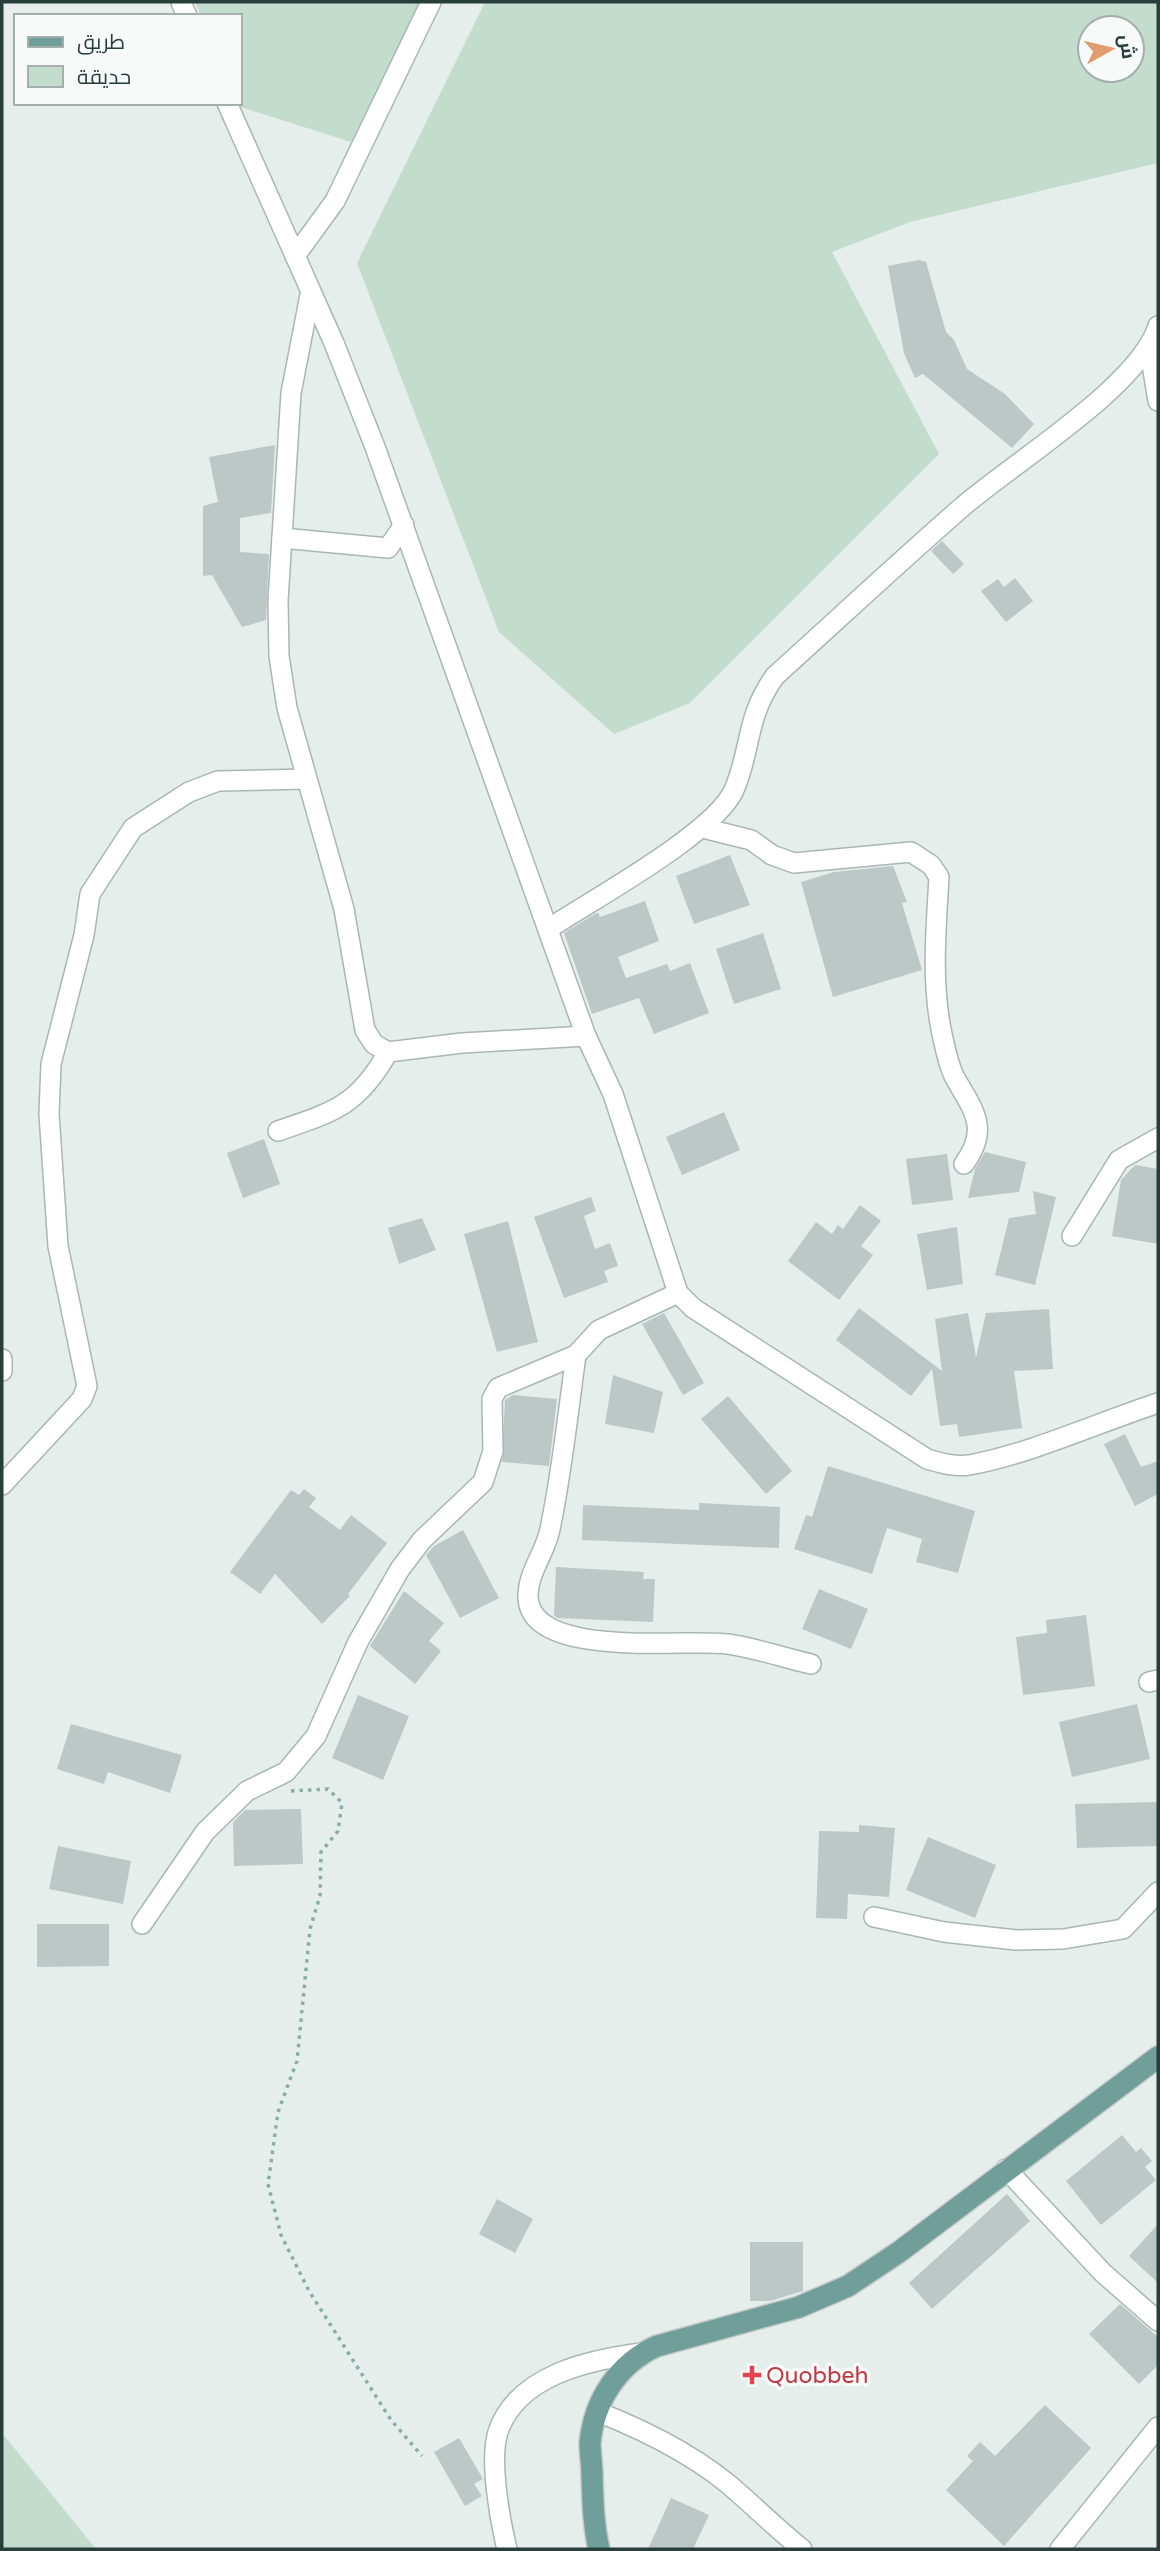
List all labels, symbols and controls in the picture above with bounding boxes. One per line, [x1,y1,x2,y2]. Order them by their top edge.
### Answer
legend [14,14,242,105]
north arrow [1076,14,1146,84]
text: طريق [77,30,125,55]
text: ش [1114,33,1139,60]
text: حديقة [77,65,131,90]
place label: Quobbeh [766,2362,869,2390]
marker: Quobbeh [744,2367,760,2383]

